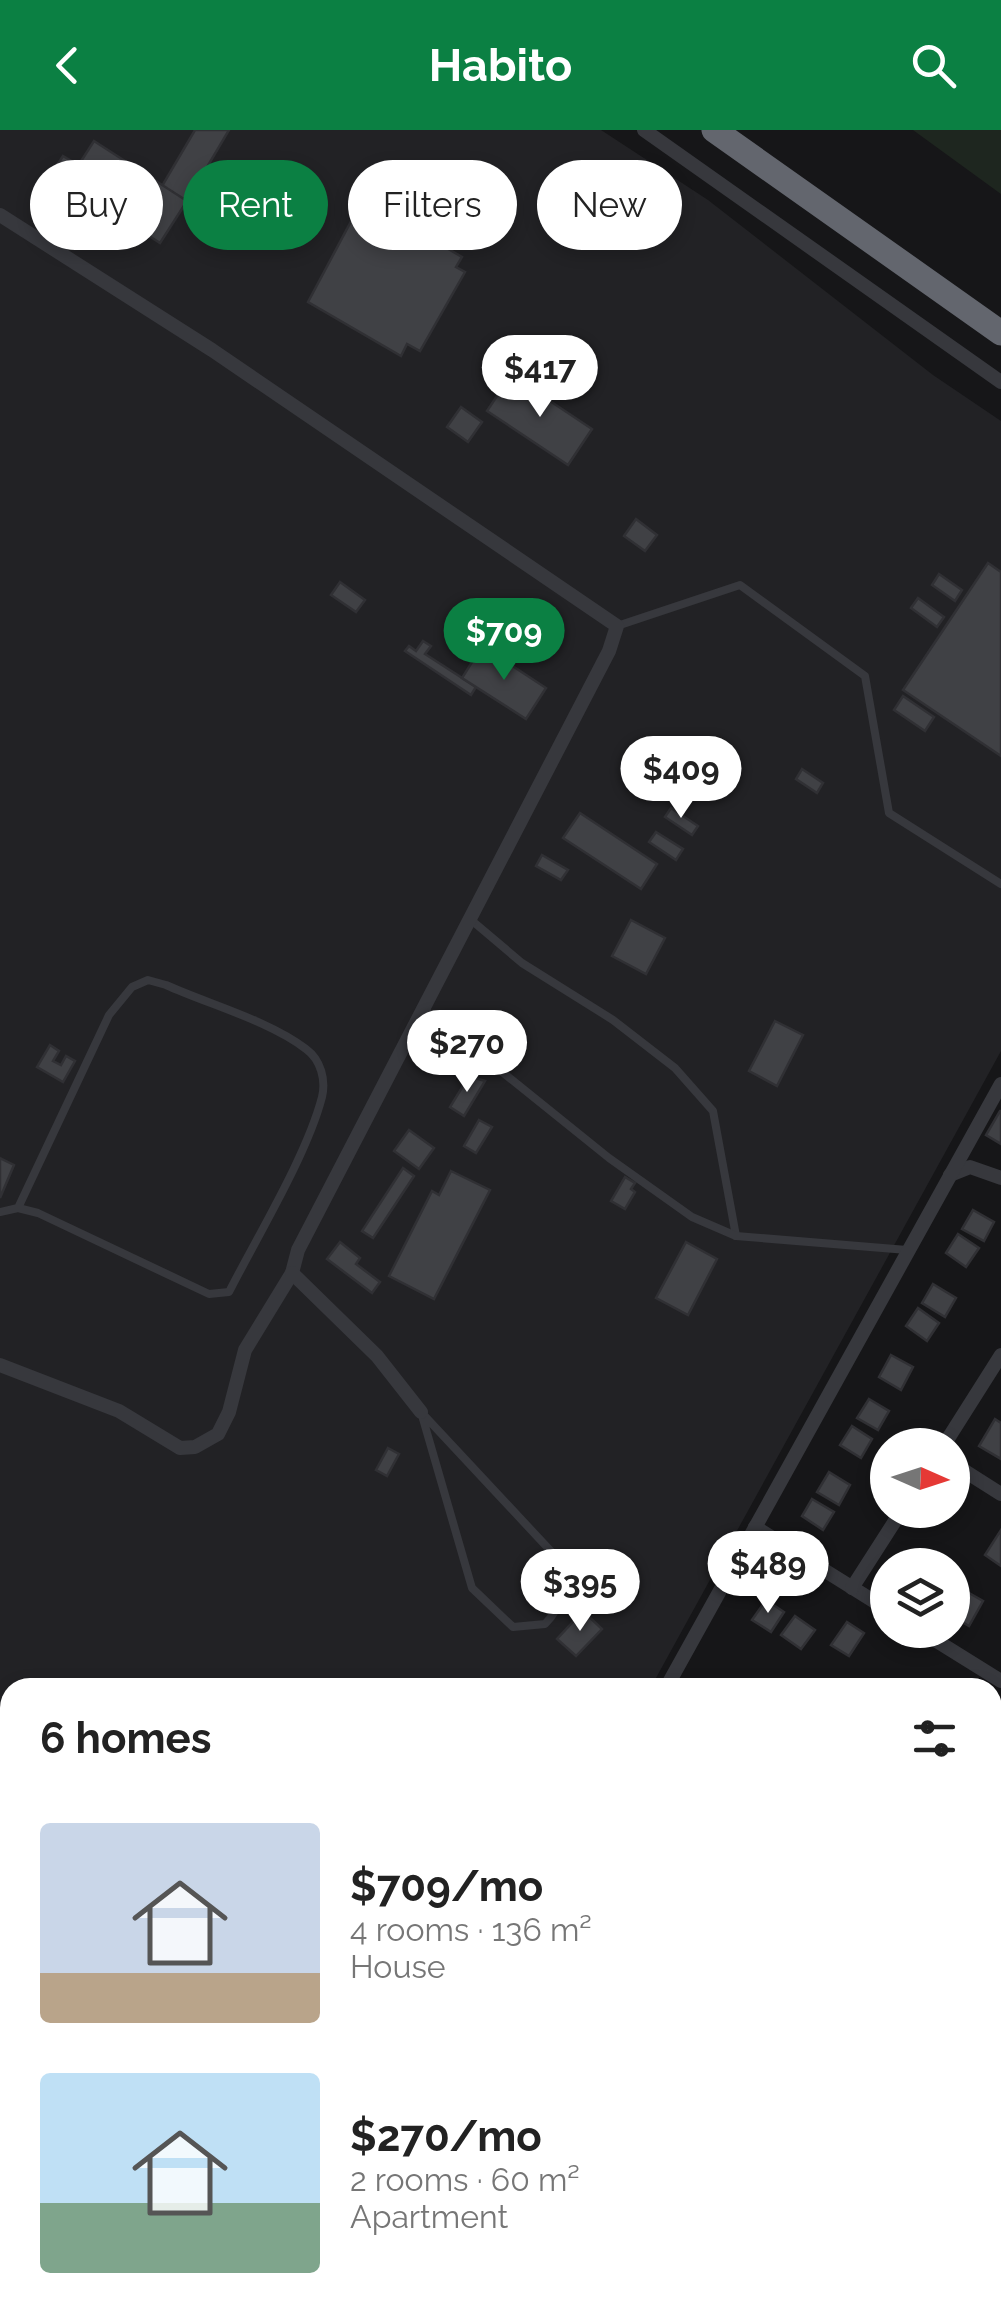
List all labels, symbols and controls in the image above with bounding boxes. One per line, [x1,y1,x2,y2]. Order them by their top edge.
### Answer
icon: back [40,38,95,93]
icon: search [906,38,961,93]
text: Habito [429,39,572,92]
chip: Buy [30,160,163,250]
chip: Rent [183,160,328,250]
chip: Filters [348,160,517,250]
chip: New [537,160,682,250]
pin: $417 [481,335,599,420]
text: $417 [504,349,576,386]
pin: $709 [445,598,563,683]
text: $709 [466,612,542,649]
pin: $409 [622,736,740,821]
text: $409 [642,750,720,787]
pin: $270 [408,1010,526,1095]
text: $270 [429,1024,505,1061]
north arrow [870,1428,970,1528]
map controls [870,1428,970,1648]
pin: $489 [709,1531,827,1616]
text: $489 [730,1545,806,1582]
button: layers [870,1548,970,1648]
pin: $395 [521,1549,639,1634]
text: $395 [543,1563,617,1600]
icon: filters [907,1711,962,1766]
text: 6 homes [40,1714,211,1763]
text: $709/mo [350,1862,543,1911]
icon: home [120,1863,240,1983]
text: 4 rooms · 136 m² [350,1911,592,1948]
text: House [350,1948,446,1985]
text: $270/mo [350,2112,542,2161]
icon: home [120,2113,240,2233]
text: 2 rooms · 60 m² [350,2161,580,2198]
text: Apartment [350,2198,508,2235]

